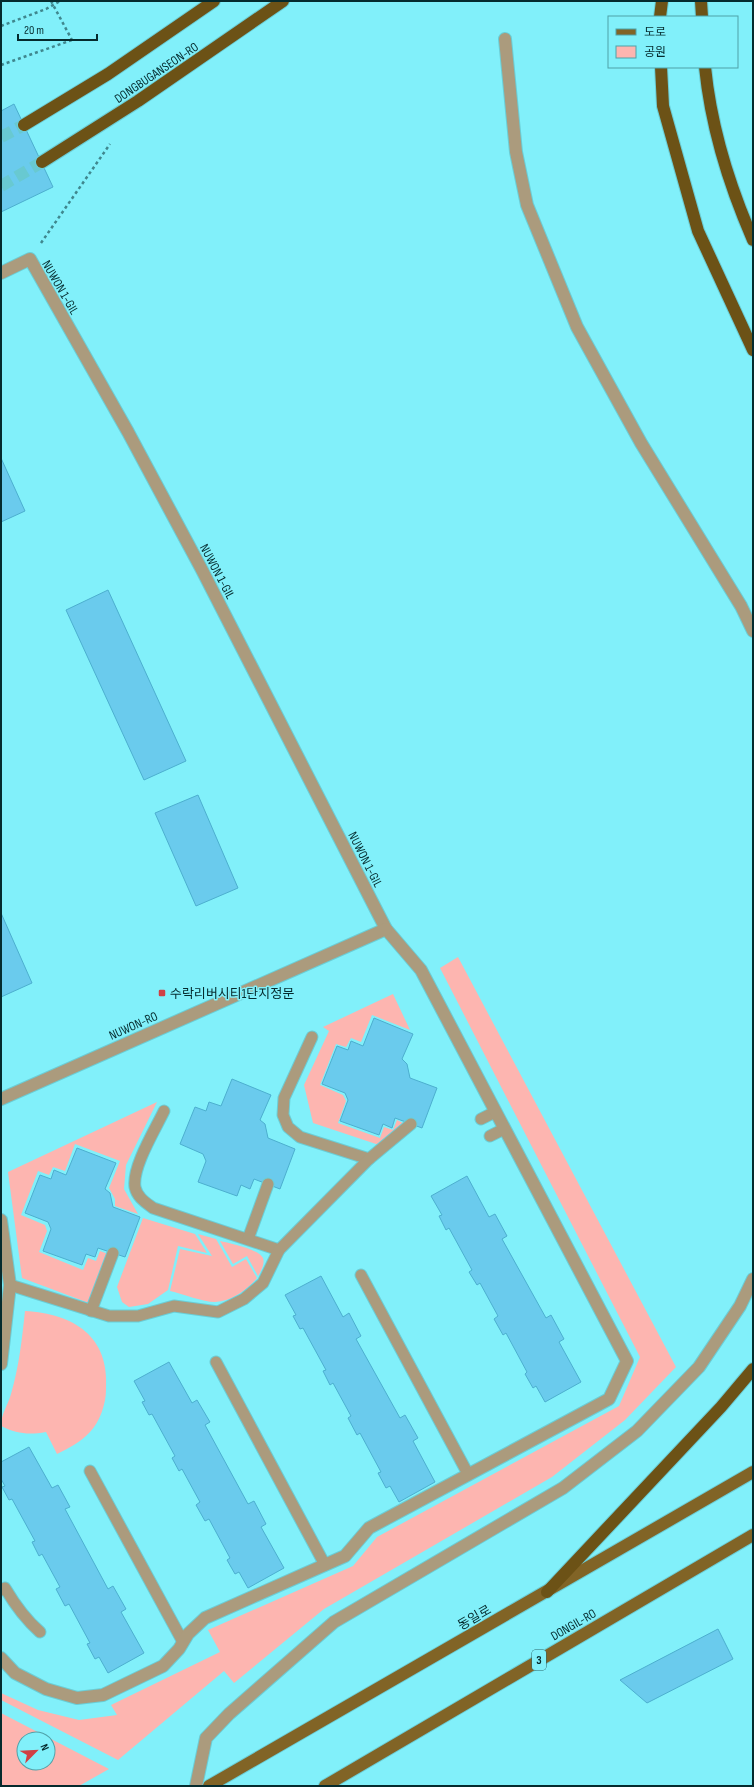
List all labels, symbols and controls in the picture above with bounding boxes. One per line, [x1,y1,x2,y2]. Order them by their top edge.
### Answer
scale bar [18,16,97,42]
legend [608,16,738,68]
text: 20 m [24,23,44,38]
text: 도로 [644,25,666,40]
street label: DONGBUGANSEON-RO [112,39,202,107]
text: 공원 [644,45,666,60]
street label: NUWON 1-GIL [38,258,82,318]
street label: NUWON 1-GIL [196,541,238,602]
street label: NUWON 1-GIL [344,829,386,890]
place label: 수락리버시티1단지정문 [170,986,294,1002]
marker: 수락리버시티1단지정문 [157,988,167,998]
street label: NUWON-RO [107,1008,160,1044]
street label: 동일로 [455,1602,494,1634]
street label: DONGIL-RO [548,1605,599,1644]
road number: 3 [532,1650,546,1670]
north arrow [16,1731,56,1771]
text: N [38,1742,52,1753]

